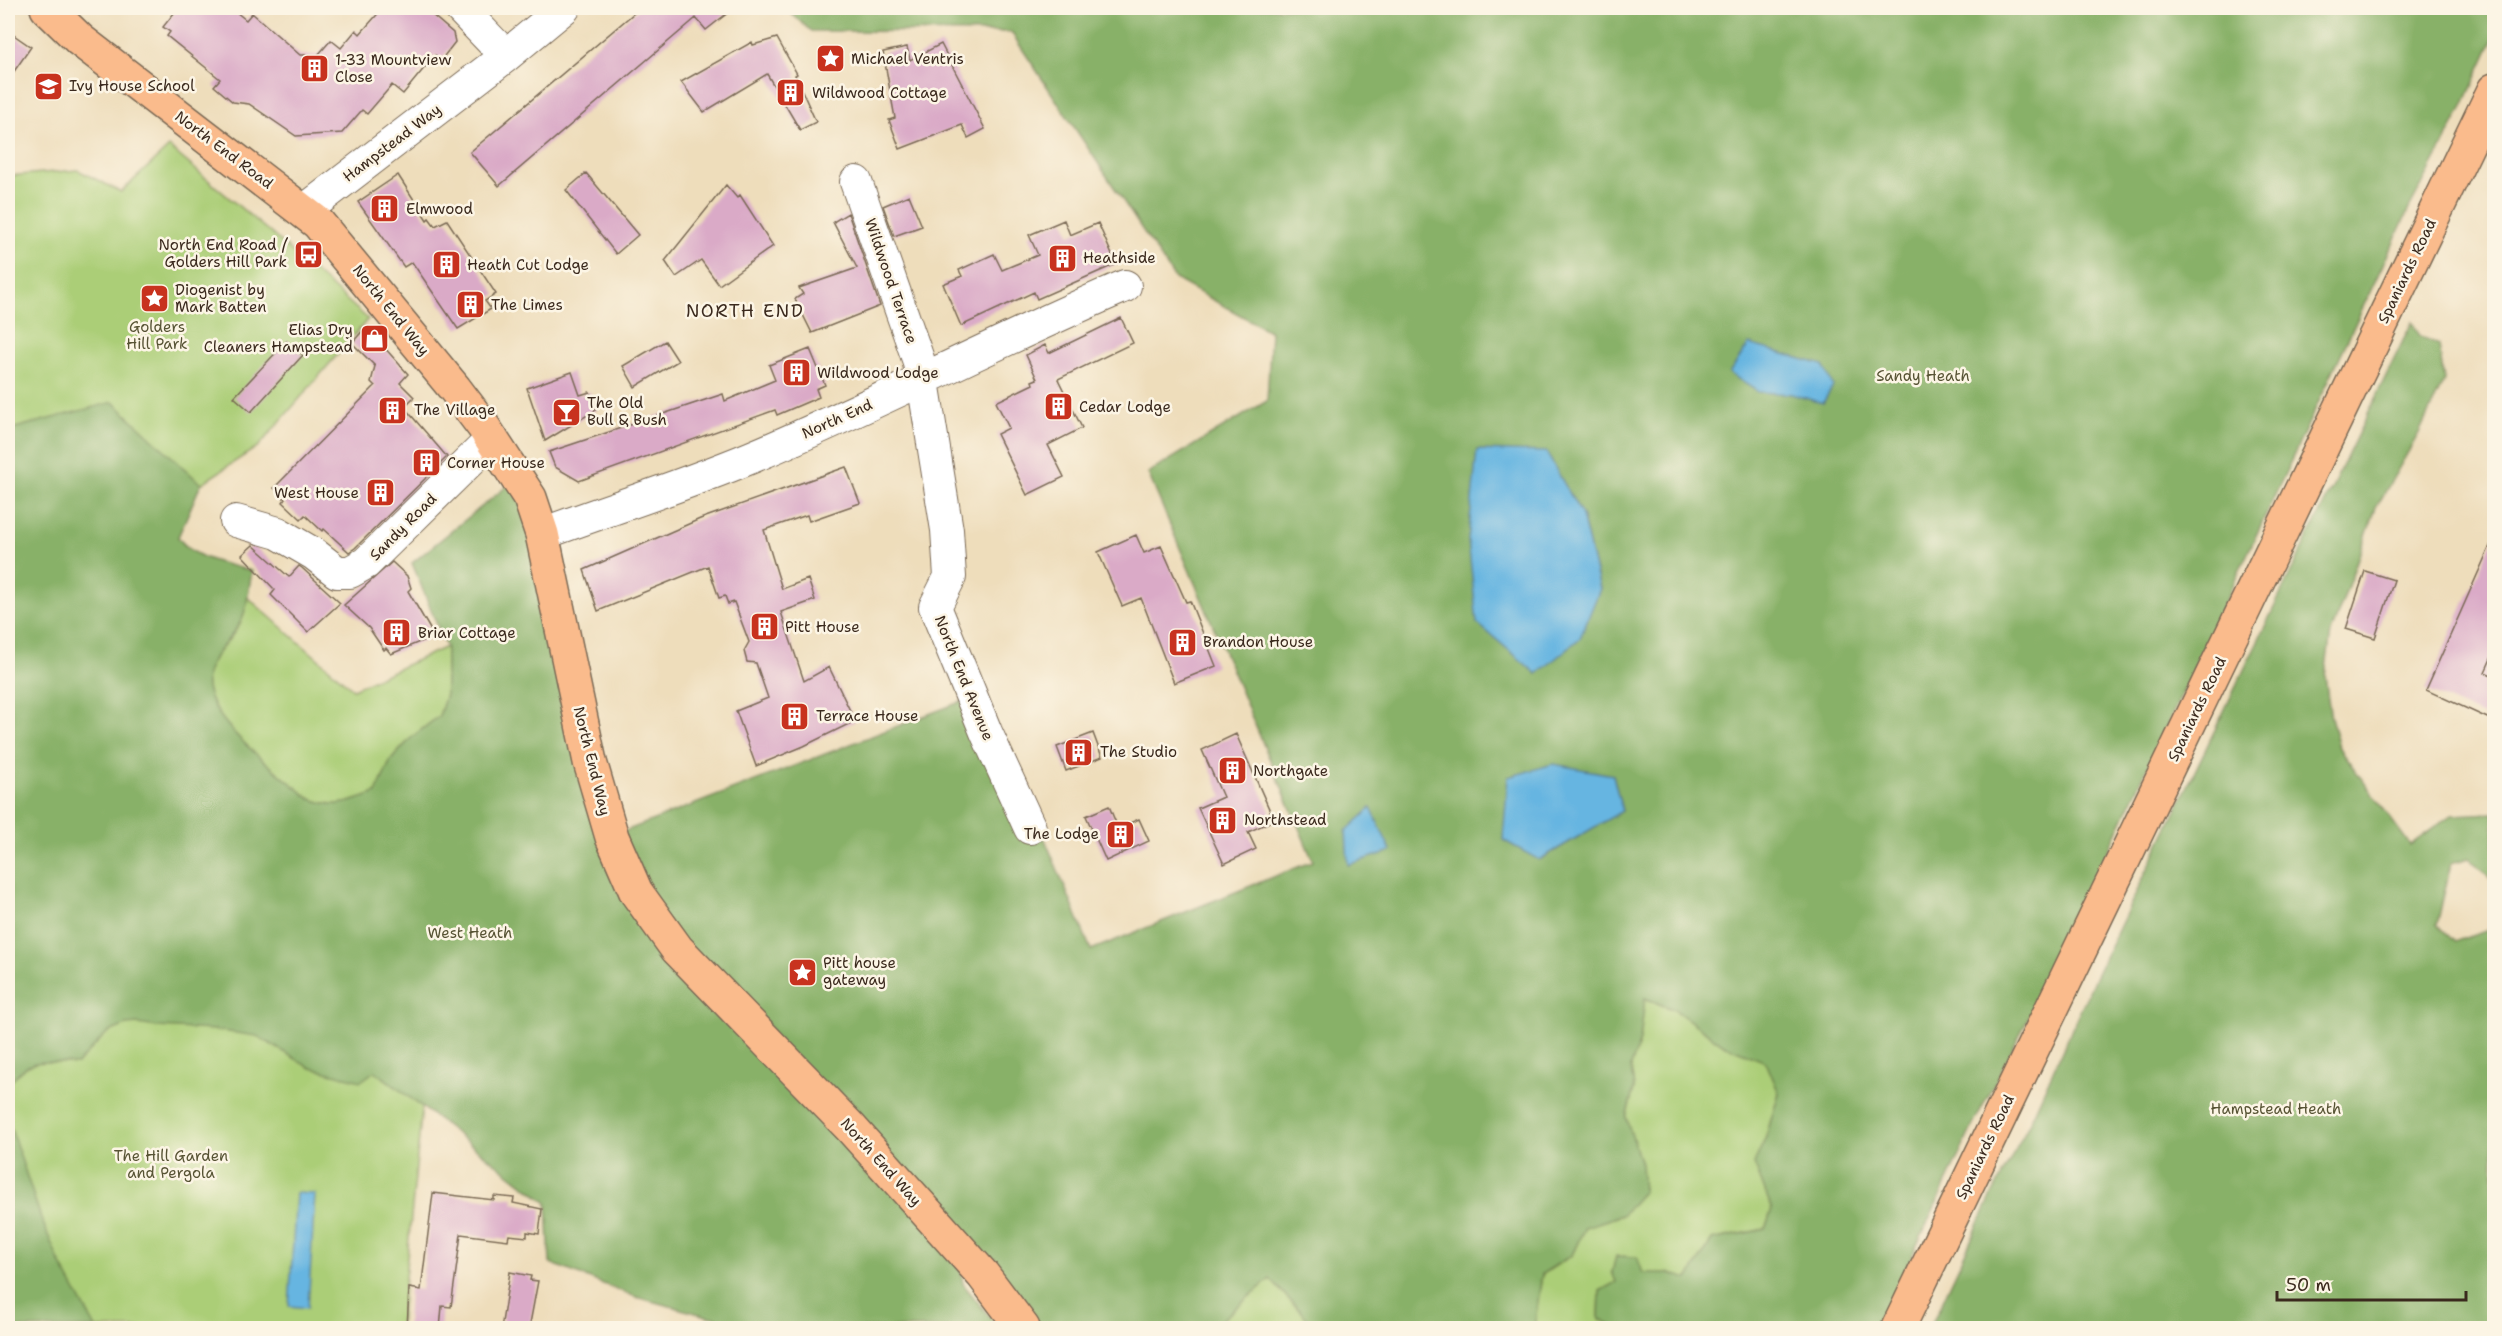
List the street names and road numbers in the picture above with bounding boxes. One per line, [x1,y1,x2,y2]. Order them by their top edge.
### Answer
street label: Hampstead Way [339,99,445,187]
street label: North End Road [171,106,278,194]
street label: Spaniards Road [2373,215,2441,327]
street label: Wildwood Terrace [860,216,922,346]
street label: North End Way [348,260,434,360]
street label: North End [799,394,876,443]
street label: Sandy Road [365,489,441,565]
street label: North End Avenue [930,612,998,744]
street label: Spaniards Road [2163,653,2231,765]
street label: North End Way [569,704,615,818]
street label: Spaniards Road [1951,1091,2019,1203]
street label: North End Way [836,1114,926,1210]

